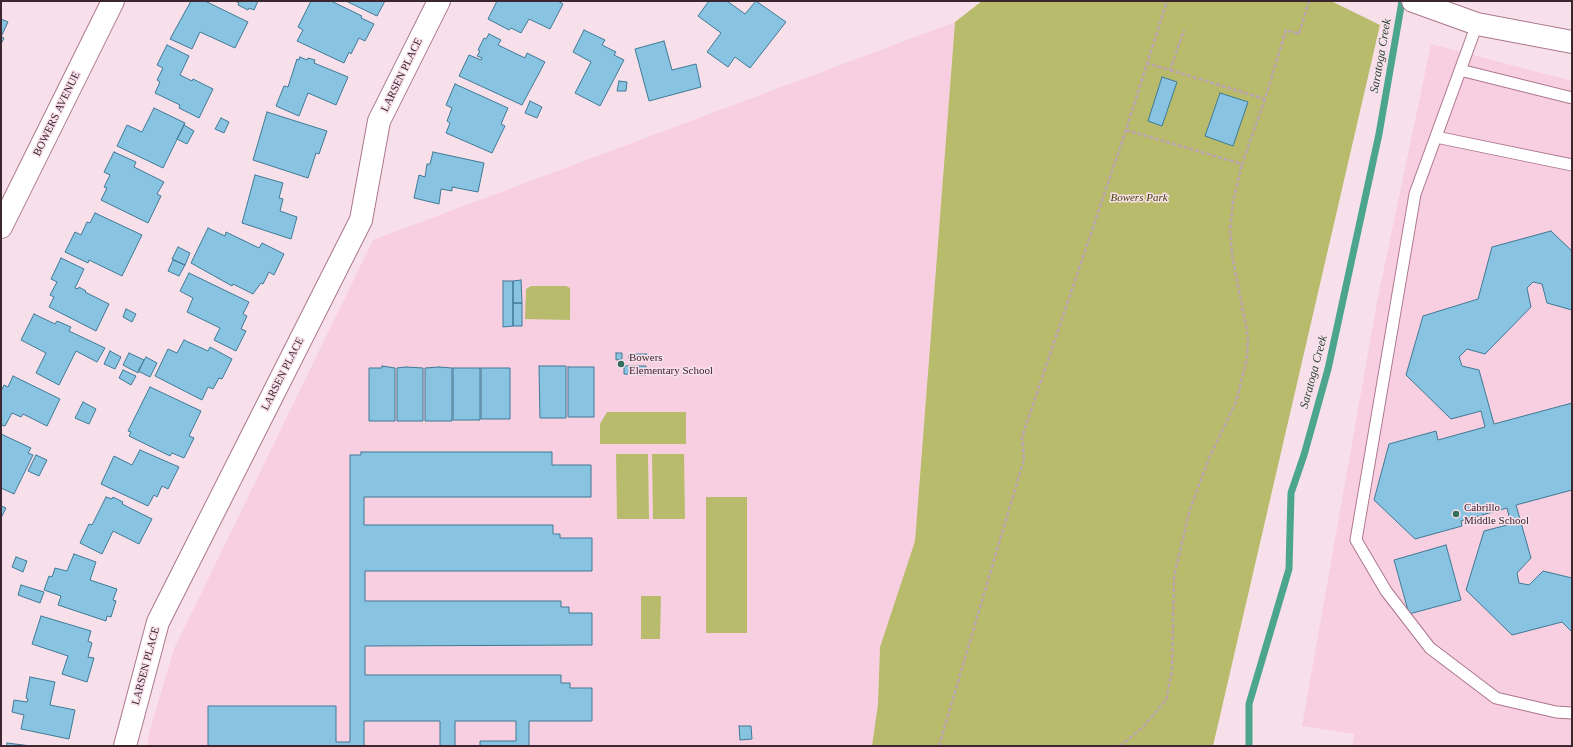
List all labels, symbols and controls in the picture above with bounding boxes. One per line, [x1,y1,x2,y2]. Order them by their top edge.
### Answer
water label: Saratoga Creek [1367,18,1395,94]
street label: LARSEN PLACE [378,36,426,114]
street label: BOWERS AVENUE [31,70,83,158]
park label: Bowers Park [1110,191,1168,205]
water label: Saratoga Creek [1297,334,1331,410]
street label: LARSEN PLACE [259,335,307,413]
place label: Bowers Elementary School [629,351,713,377]
marker: Bowers Elementary School [616,359,626,369]
place label: Cabrillo Middle School [1464,501,1529,527]
marker: Cabrillo Middle School [1451,509,1461,519]
street label: LARSEN PLACE [129,625,163,707]

